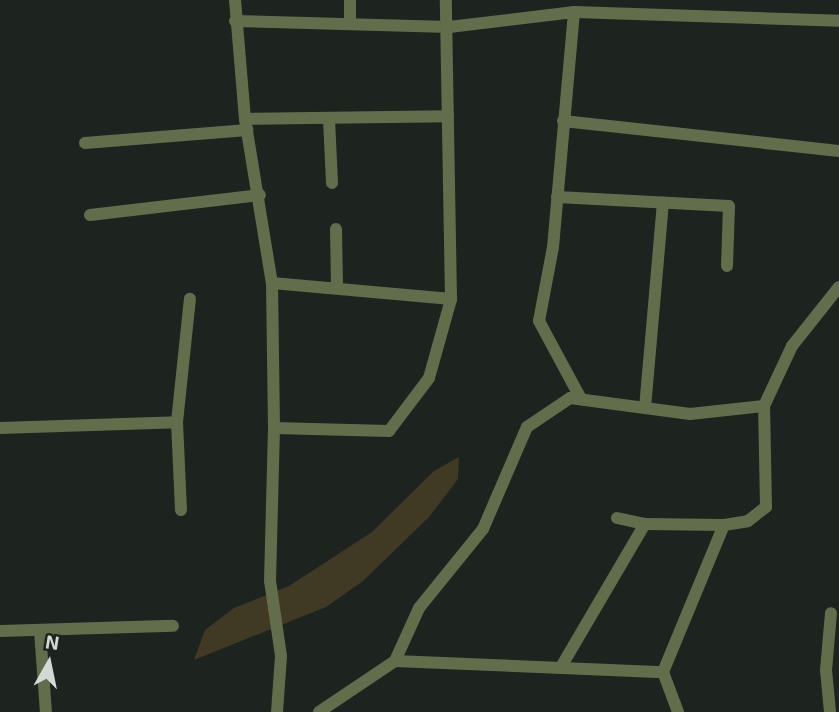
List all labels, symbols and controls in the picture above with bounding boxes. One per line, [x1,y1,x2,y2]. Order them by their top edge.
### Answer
north arrow [14,628,84,698]
text: N [44,629,61,654]

